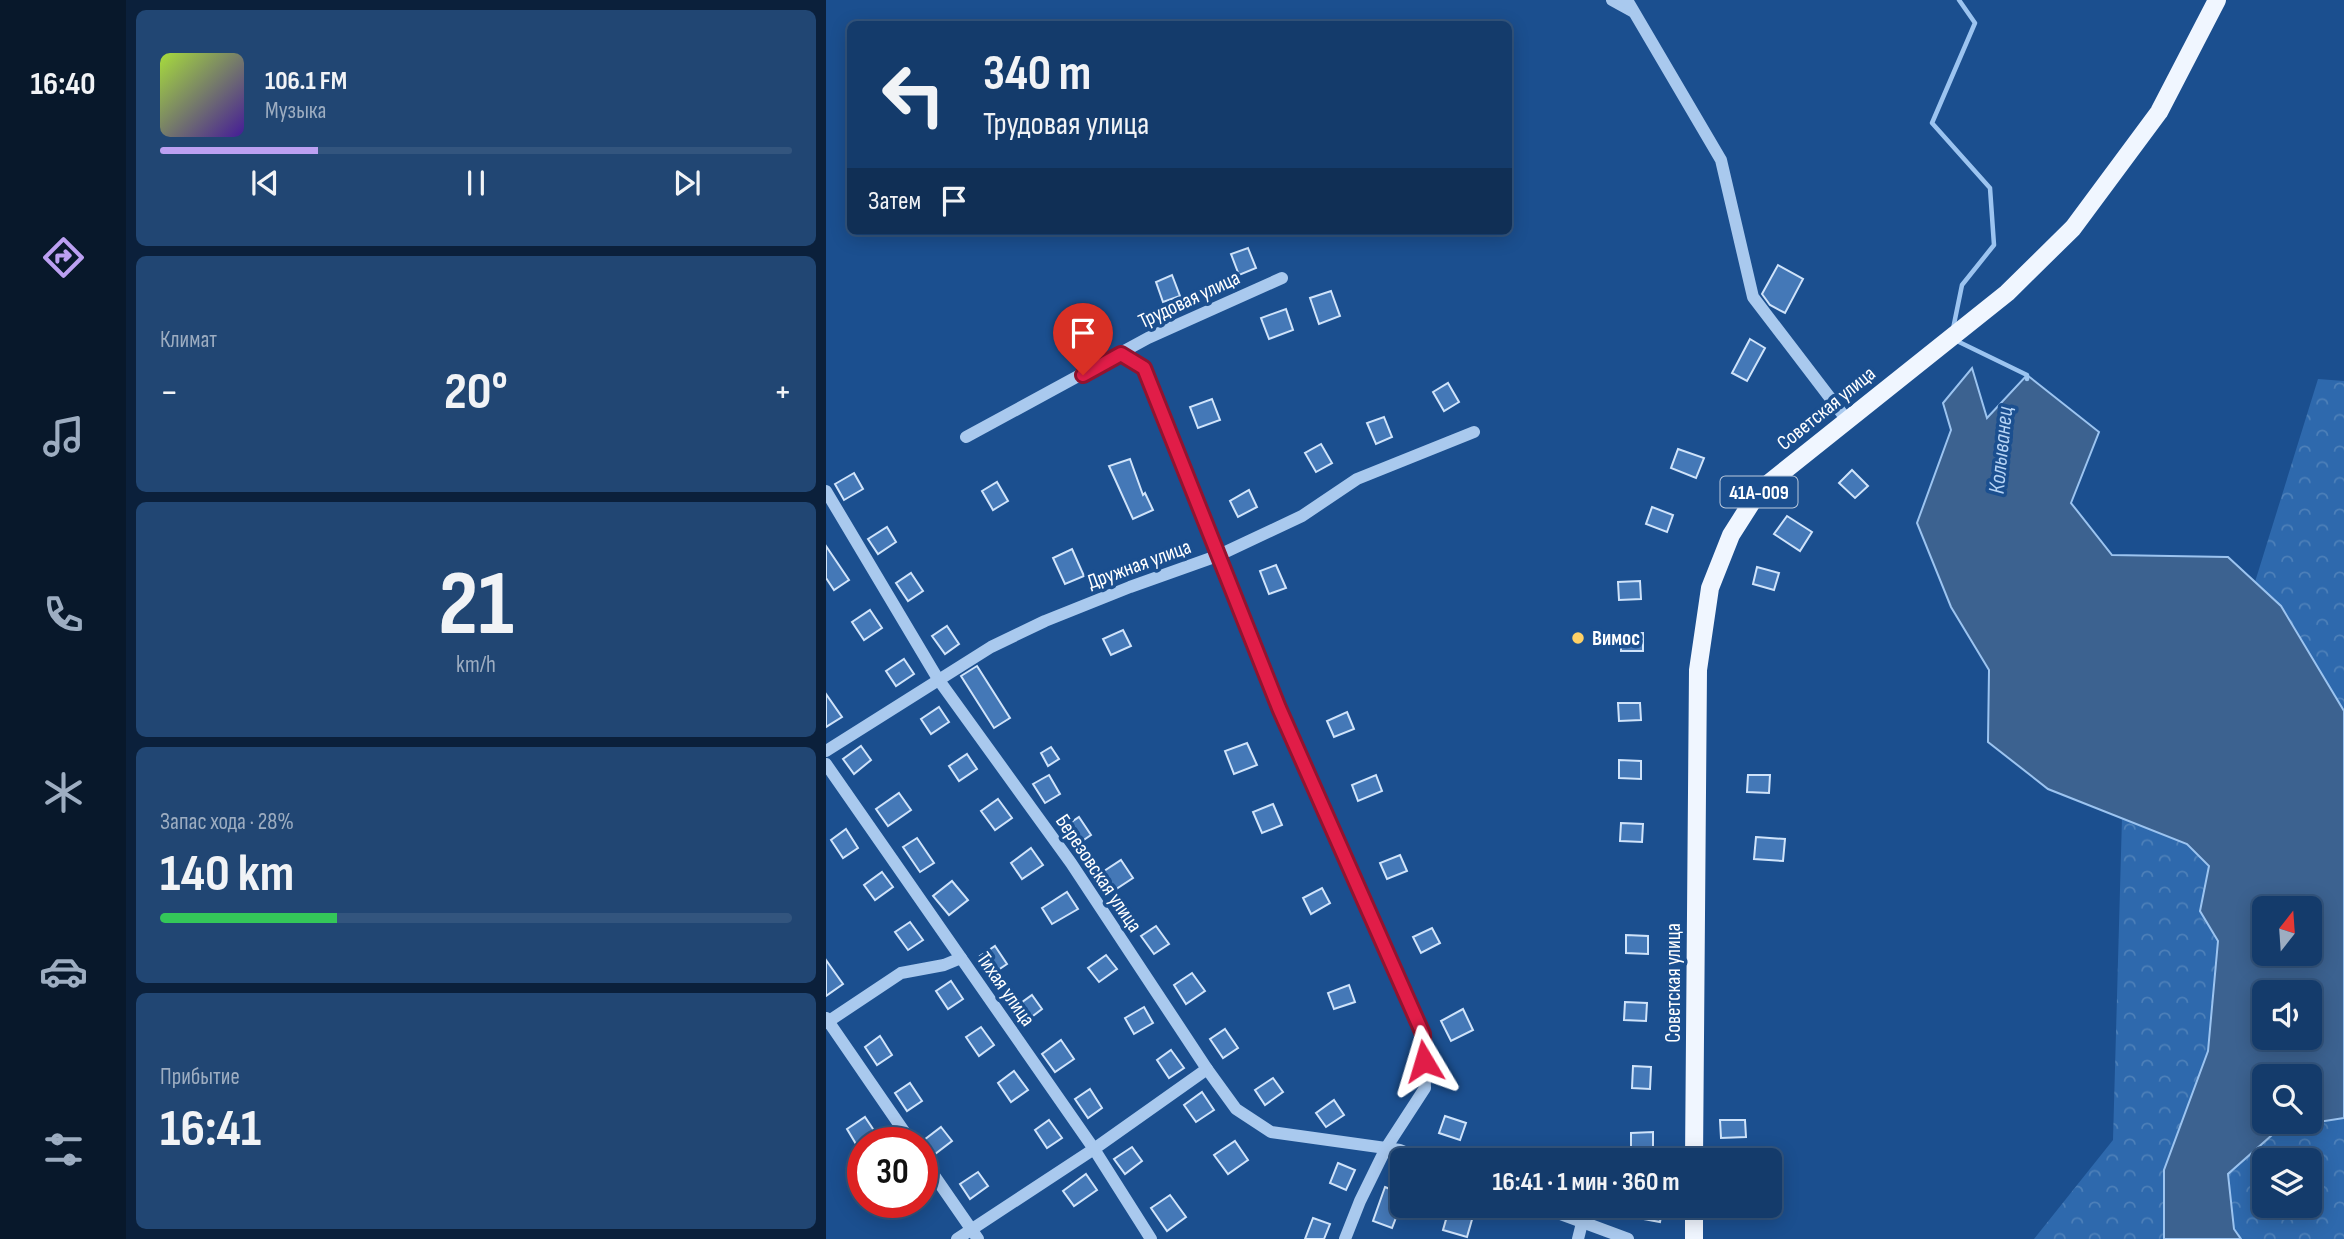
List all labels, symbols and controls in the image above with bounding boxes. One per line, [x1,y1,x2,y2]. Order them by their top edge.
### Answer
text: 340 m [983,45,1091,104]
icon: left [868,49,959,140]
text: 16:40 [31,65,95,104]
text: 106.1 FM [265,66,347,97]
text: Музыка [265,97,326,125]
text: Трудовая улица [983,105,1149,144]
icon: previous [246,164,284,202]
icon: pause [457,164,495,202]
icon: next [668,164,706,202]
icon: arrive [935,182,973,220]
text: Затем [868,186,921,217]
icon: directions [39,233,88,282]
street label: Трудовая улица [1134,265,1244,334]
pin [1053,303,1113,375]
icon: arrive [1064,314,1102,352]
text: Климат [160,326,217,354]
text: 20° [444,361,508,424]
street label: Советская улица [1772,361,1881,456]
text: − [160,370,179,415]
text: + [773,370,792,415]
water label: Колыванец [1982,405,2020,495]
icon: music [39,412,88,461]
road number: 41А-009 [1720,477,1798,508]
street label: Дружная улица [1084,534,1194,595]
text: 21 [438,551,514,660]
icon: phone [39,590,88,639]
place label: Вимос [1592,626,1640,651]
marker: Вимос [1570,630,1586,646]
text: km/h [456,651,496,679]
icon: climate [39,768,88,817]
text: Запас хода · 28% [160,808,294,836]
street label: Березовская улица [1050,810,1147,937]
text: 140 km [160,843,294,906]
north arrow [2252,896,2322,966]
map controls [2252,896,2322,1218]
street label: Советская улица [1661,923,1686,1043]
icon: car [39,947,88,996]
street label: Тихая улица [971,947,1040,1031]
button: sound [2252,980,2322,1050]
position arrow [1387,1024,1461,1098]
text: Прибытие [160,1063,240,1091]
button: search [2252,1064,2322,1134]
text: 16:41 [160,1098,261,1161]
icon: filters [39,1125,88,1174]
speed limit sign: 30 [847,1127,938,1218]
button: layers [2252,1148,2322,1218]
text: 16:41 · 1 мин · 360 m [1492,1167,1680,1198]

